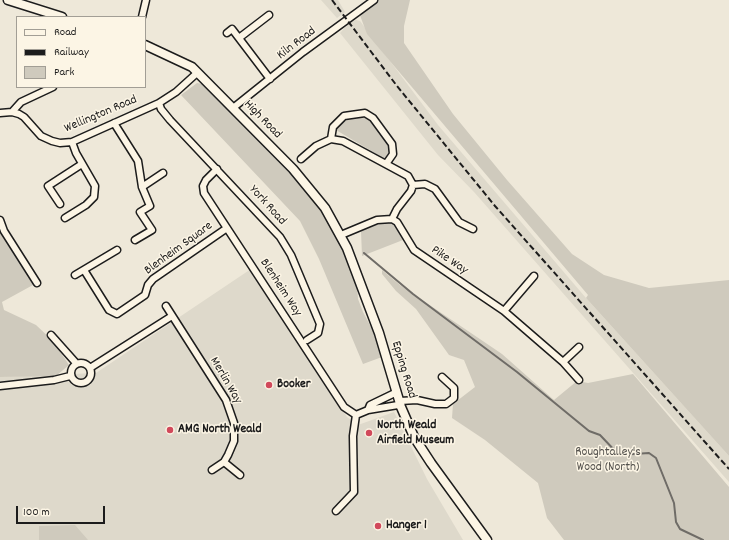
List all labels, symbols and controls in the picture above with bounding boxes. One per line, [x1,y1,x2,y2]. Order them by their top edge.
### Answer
legend [16,16,146,88]
text: Road [54,24,76,41]
street label: Kiln Road [274,24,320,64]
text: Railway [54,44,89,61]
text: Park [54,64,74,81]
street label: Wellington Road [62,93,140,137]
street label: High Road [240,97,284,143]
street label: York Road [245,183,289,229]
street label: Blenheim Square [142,219,216,279]
street label: Pike Way [428,243,470,279]
street label: Blenheim Way [256,256,304,320]
street label: Epping Road [387,339,419,401]
street label: Merlin Way [205,355,245,407]
place label: Booker [277,377,311,393]
marker: Booker [264,380,274,390]
place label: North Weald Airfield Museum [377,418,454,449]
place label: AMG North Weald [178,422,261,438]
marker: AMG North Weald [165,425,175,435]
marker: North Weald Airfield Museum [364,428,374,438]
park label: Roughtalley's Wood (North) [575,445,641,476]
scale bar [18,498,107,524]
text: 100 m [23,504,50,521]
place label: Hanger 1 [386,518,427,534]
marker: Hanger 1 [373,521,383,531]

